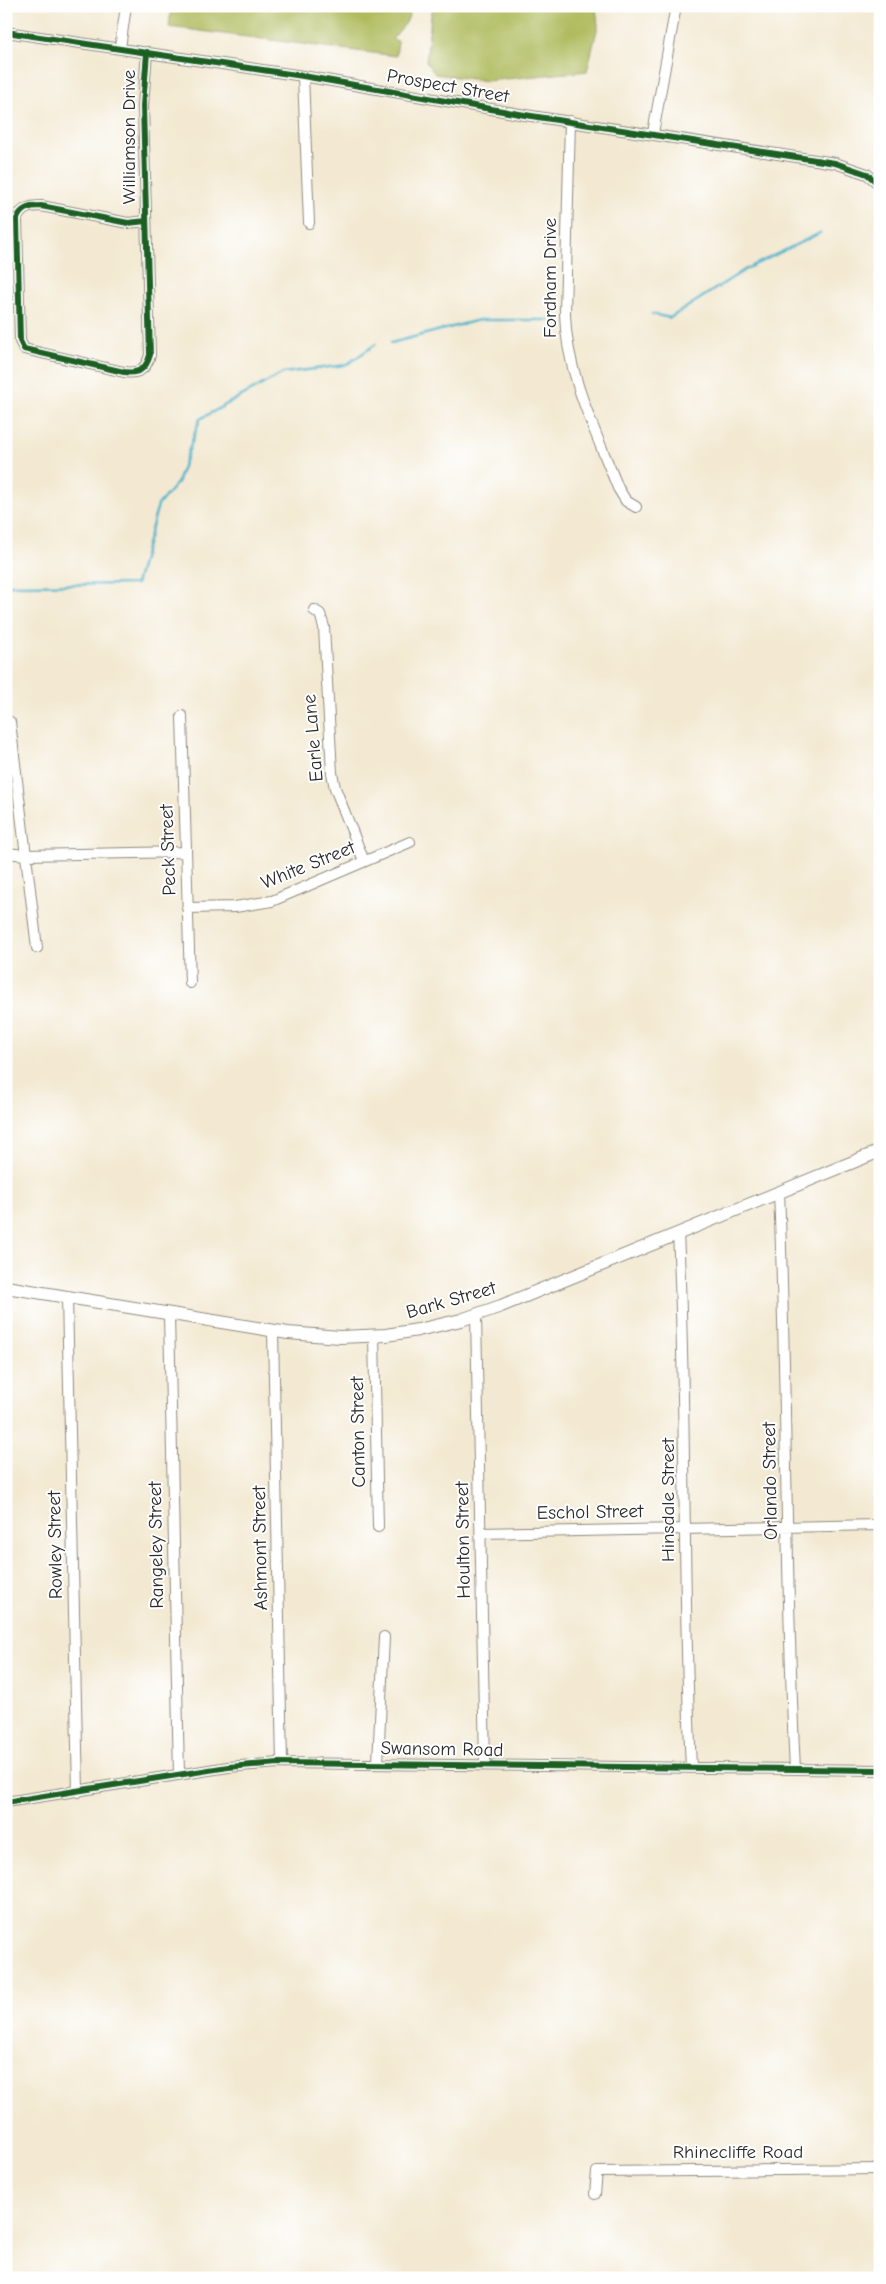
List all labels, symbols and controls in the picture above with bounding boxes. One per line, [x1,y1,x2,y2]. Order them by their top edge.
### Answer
street label: Prospect Street [385,64,511,108]
street label: Williamson Drive [118,70,140,204]
street label: Fordham Drive [539,218,561,338]
street label: Earle Lane [298,693,328,783]
street label: Peck Street [155,803,181,896]
street label: White Street [258,836,359,894]
street label: Bark Street [404,1277,499,1323]
street label: Canton Street [346,1376,370,1488]
street label: Orlando Street [758,1421,782,1540]
street label: Hinsdale Street [657,1437,679,1562]
street label: Rangeley Street [144,1481,168,1609]
street label: Houlton Street [451,1481,475,1599]
street label: Ashmont Street [248,1485,272,1611]
street label: Rowley Street [43,1490,67,1599]
street label: Eschol Street [536,1500,644,1524]
street label: Swansom Road [380,1737,504,1761]
street label: Rhinecliffe Road [673,2141,803,2163]

